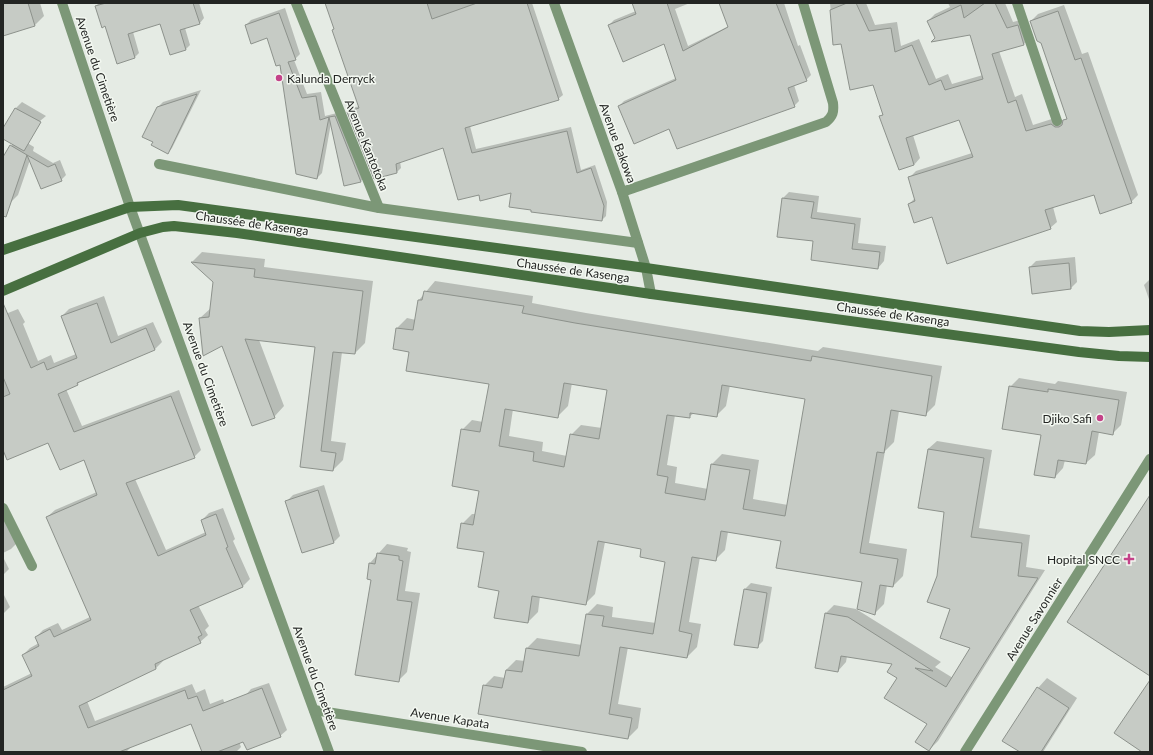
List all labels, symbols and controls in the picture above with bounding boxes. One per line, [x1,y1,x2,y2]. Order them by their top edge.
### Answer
street label: Avenue du Cimetière [73,14,123,124]
place label: Kalunda Derryck [287,71,376,86]
marker: Kalunda Derryck [274,73,284,83]
street label: Avenue Kantotoka [342,97,392,193]
street label: Avenue Bakowa [597,101,639,185]
street label: Chaussée de Kasenga [195,208,309,238]
street label: Chaussée de Kasenga [516,255,630,285]
street label: Chaussée de Kasenga [836,299,950,329]
street label: Avenue du Cimetière [180,320,232,428]
place label: Djiko Safi [1042,411,1092,426]
marker: Djiko Safi [1095,413,1105,423]
place label: Hopital SNCC [1047,552,1120,567]
marker: Hopital SNCC [1123,553,1135,565]
street label: Avenue Savonnier [1003,574,1066,663]
street label: Avenue du Cimetière [290,624,342,732]
street label: Avenue Kapata [410,704,490,732]

